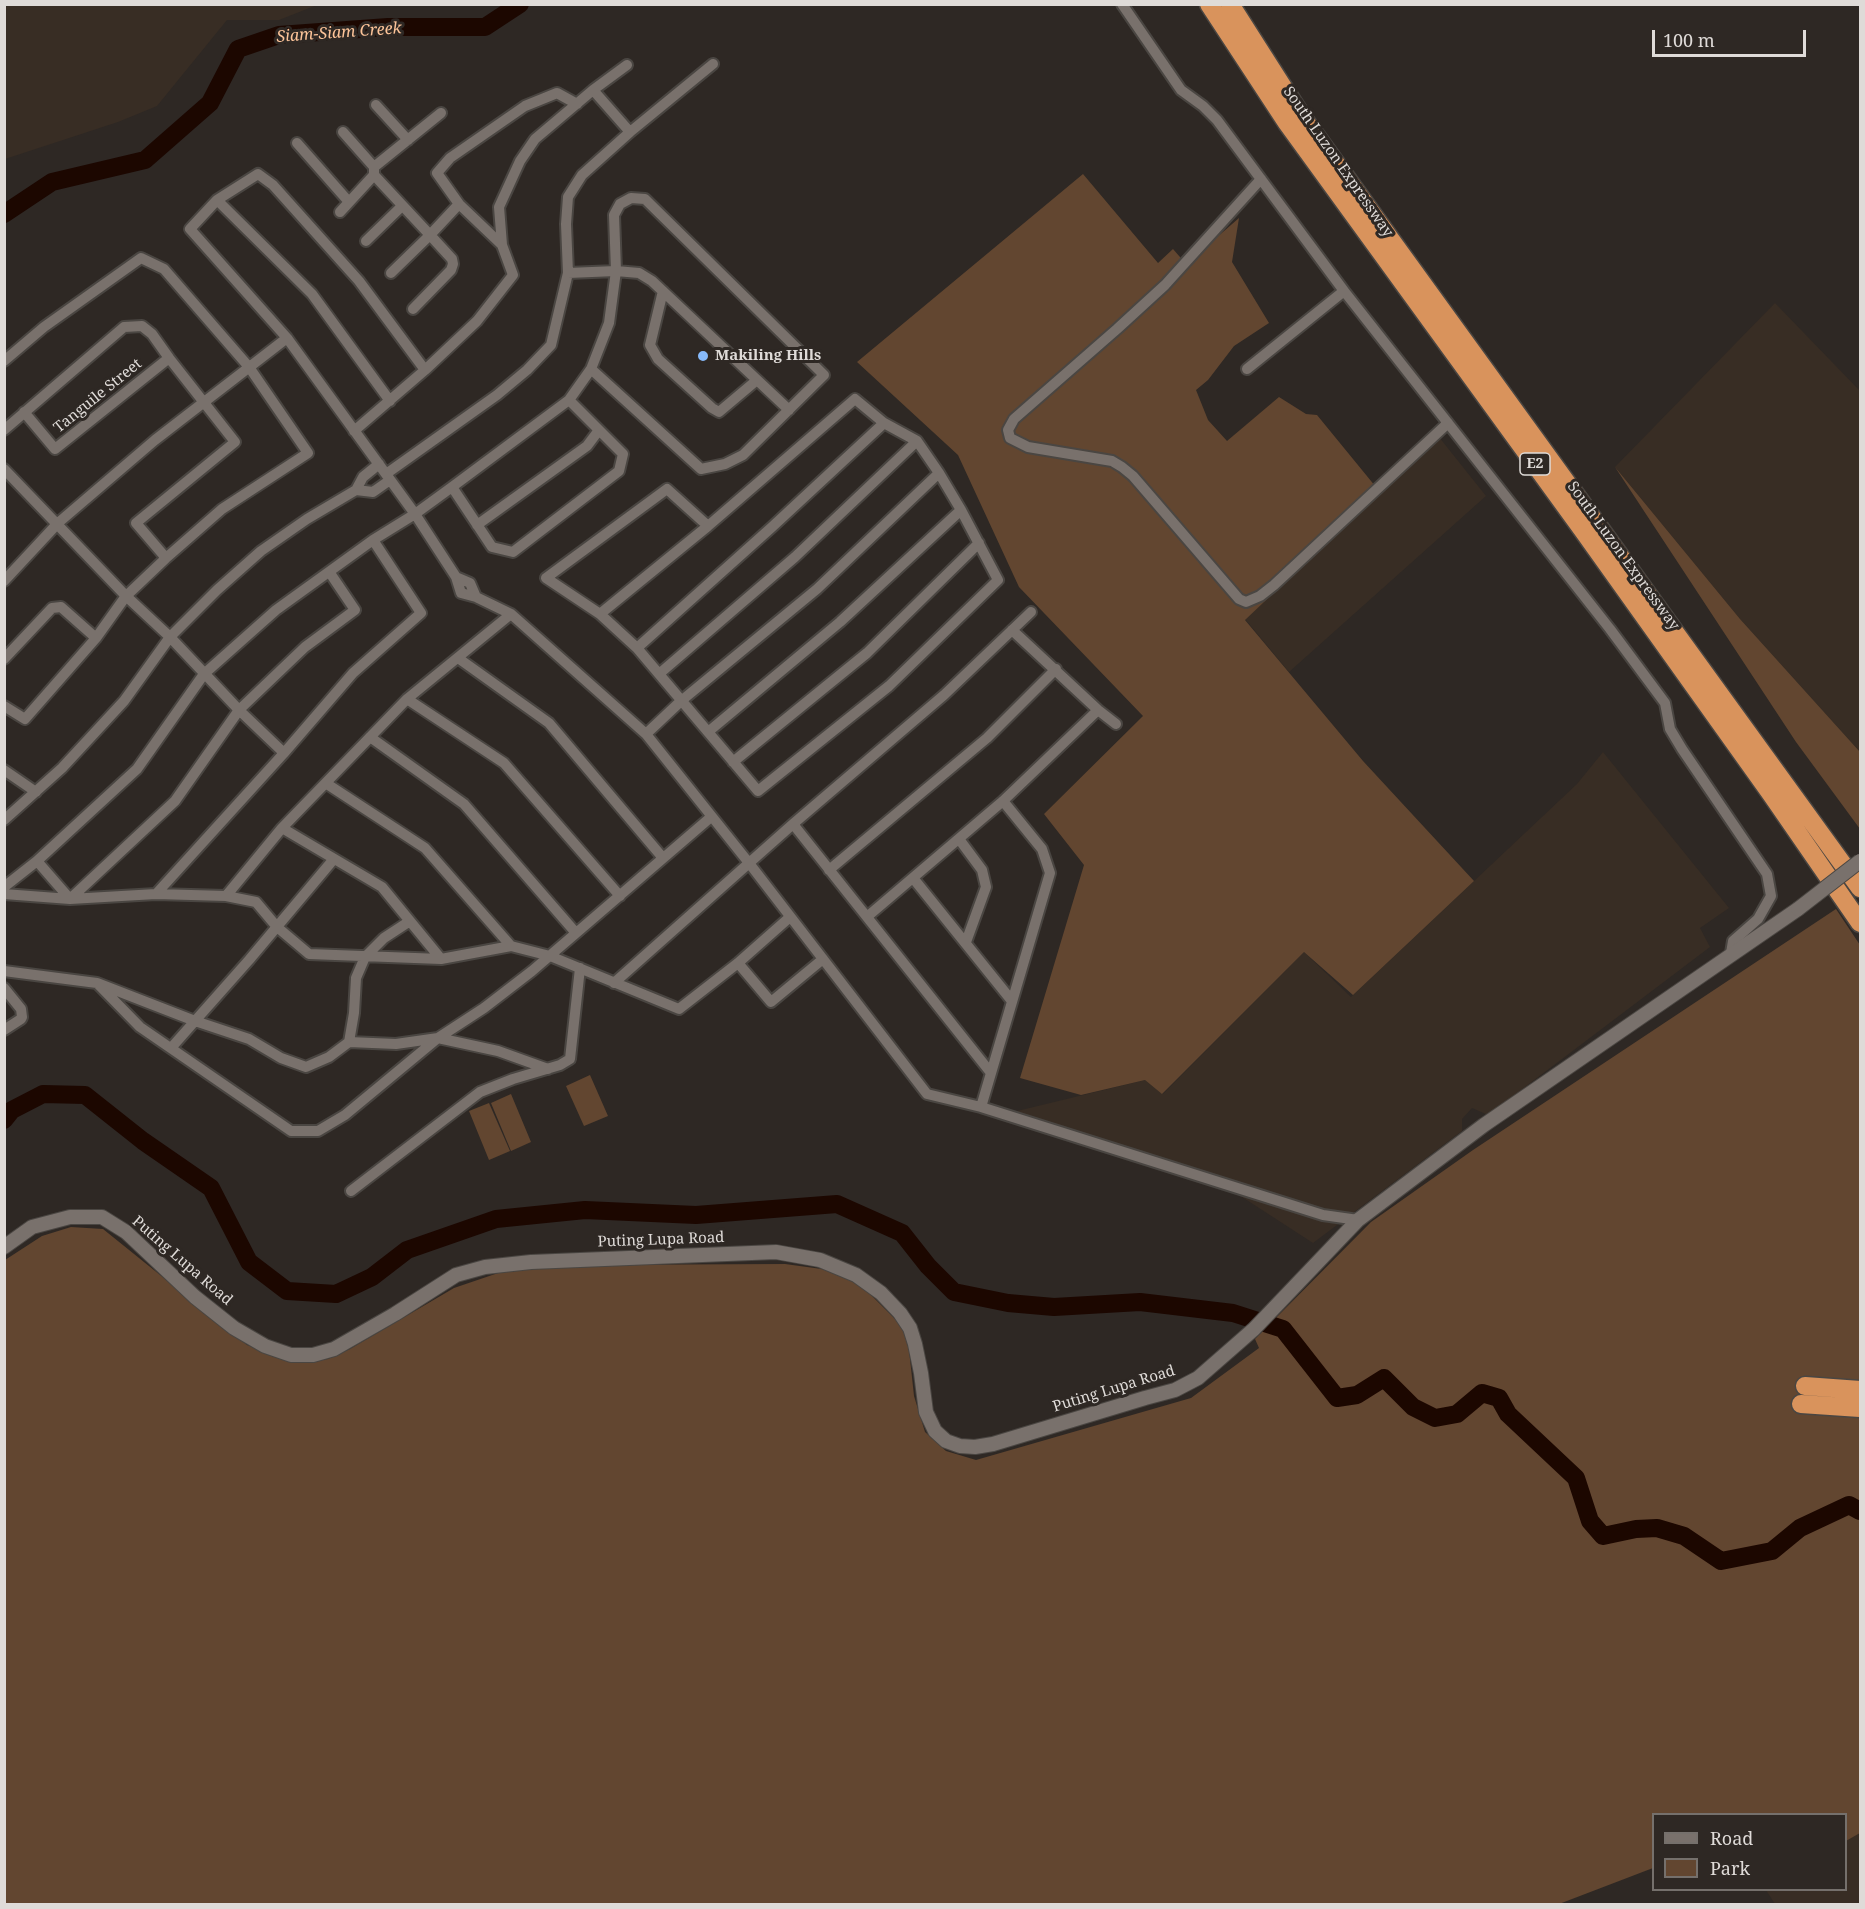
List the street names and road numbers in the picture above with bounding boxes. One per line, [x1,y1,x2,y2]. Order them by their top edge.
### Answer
street label: South Luzon Expressway [1279,83,1397,241]
street label: Tanguile Street [50,355,146,437]
road number: E2 [1520,453,1550,475]
street label: South Luzon Expressway [1563,478,1683,634]
street label: Puting Lupa Road [128,1213,236,1309]
street label: Puting Lupa Road [597,1229,725,1251]
street label: Puting Lupa Road [1051,1362,1177,1416]

